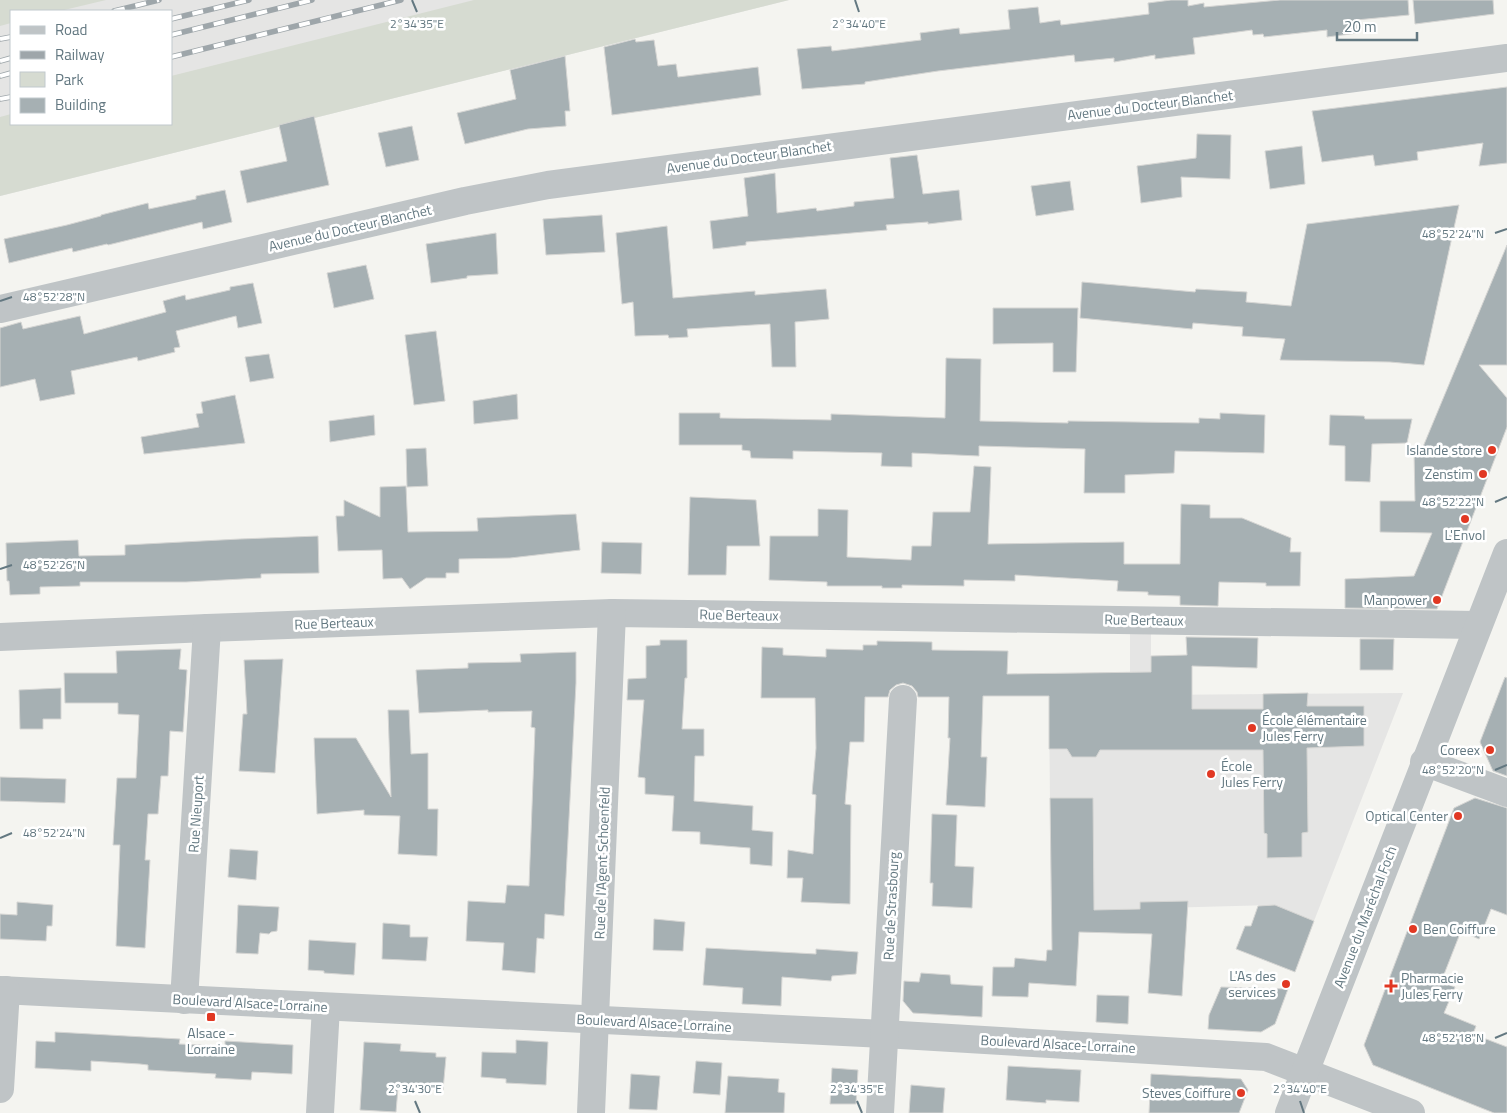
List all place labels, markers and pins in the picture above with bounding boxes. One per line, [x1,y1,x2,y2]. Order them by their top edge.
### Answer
place label: Islande store [1406,439,1482,460]
marker: Islande store [1486,444,1498,456]
place label: Zenstim [1425,463,1473,484]
marker: Zenstim [1477,468,1489,480]
marker: L'Envol [1459,513,1471,525]
place label: L'Envol [1445,524,1485,545]
place label: Manpower [1363,589,1427,610]
marker: Manpower [1431,594,1443,606]
place label: École élémentaire Jules Ferry [1262,709,1367,746]
marker: École élémentaire Jules Ferry [1246,722,1258,734]
place label: Coreex [1440,739,1481,760]
marker: Coreex [1484,744,1496,756]
place label: École Jules Ferry [1221,755,1283,792]
marker: École Jules Ferry [1205,768,1217,780]
place label: Optical Center [1365,805,1448,826]
marker: Optical Center [1452,810,1464,822]
place label: Ben Coiffure [1423,918,1496,939]
marker: Ben Coiffure [1407,923,1419,935]
place label: L'As des services [1228,965,1276,1002]
place label: Pharmacie Jules Ferry [1401,967,1464,1004]
marker: L'As des services [1280,978,1292,990]
marker: Pharmacie Jules Ferry [1385,980,1397,992]
marker: Alsace - Lorraine [205,1011,217,1023]
place label: Alsace - Lorraine [187,1022,235,1059]
place label: Steves Coiffure [1142,1082,1231,1103]
marker: Steves Coiffure [1235,1087,1247,1099]

